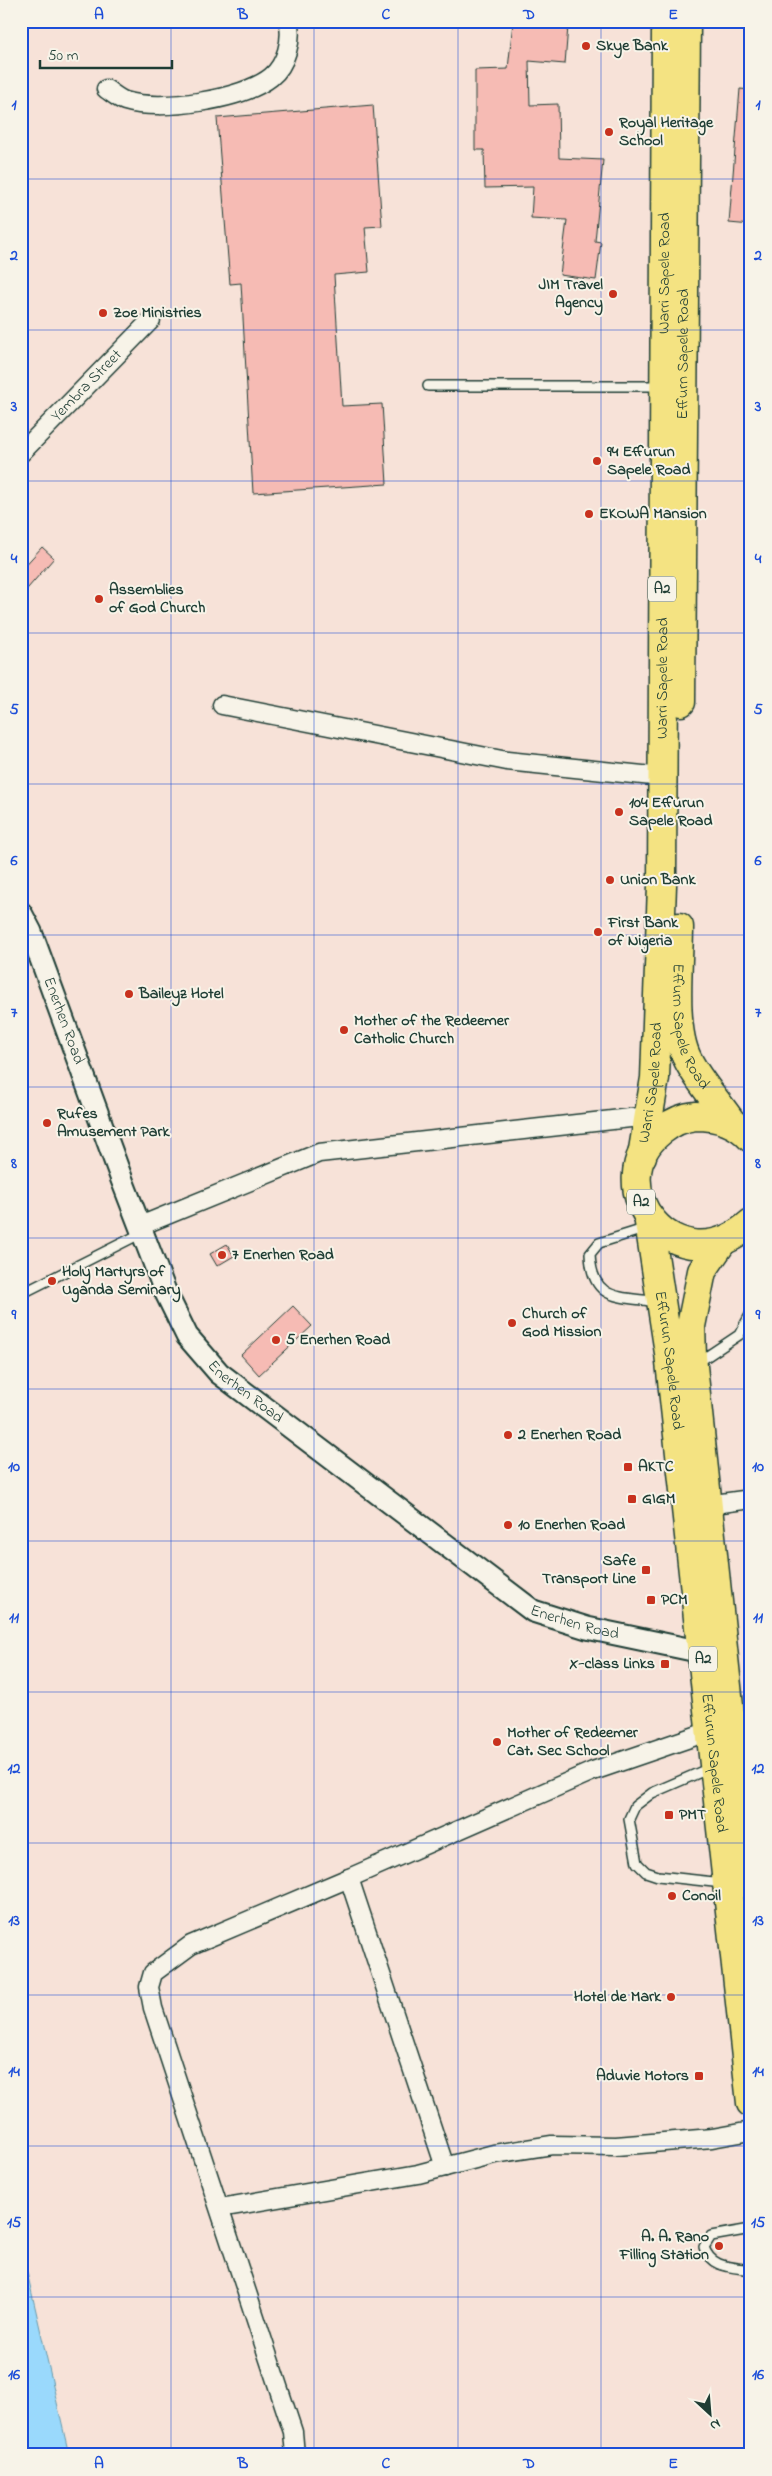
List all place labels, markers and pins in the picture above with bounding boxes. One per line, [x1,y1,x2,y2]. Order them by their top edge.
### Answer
place label: Skye Bank [596,34,669,59]
marker: Skye Bank [580,40,592,52]
place label: Royal Heritage School [618,111,714,153]
marker: Royal Heritage School [603,126,615,138]
place label: JIM Travel Agency [538,273,603,316]
marker: JIM Travel Agency [607,288,619,300]
place label: Zoe Ministries [113,301,202,325]
marker: Zoe Ministries [97,307,109,319]
place label: 94 Effurun Sapele Road [606,440,690,482]
marker: 94 Effurun Sapele Road [591,455,603,467]
place label: EKOWA Mansion [599,502,707,526]
marker: EKOWA Mansion [583,508,595,520]
place label: Assemblies of God Church [109,578,206,620]
marker: Assemblies of God Church [93,593,105,605]
place label: 104 Effurun Sapele Road [629,791,712,833]
marker: 104 Effurun Sapele Road [613,806,625,818]
place label: Union Bank [620,868,696,892]
marker: Union Bank [604,874,616,886]
place label: First Bank of Nigeria [607,911,679,954]
marker: First Bank of Nigeria [592,926,604,938]
place label: Baileyz Hotel [138,982,224,1007]
marker: Baileyz Hotel [123,988,135,1000]
place label: Mother of the Redeemer Catholic Church [354,1009,510,1051]
marker: Mother of the Redeemer Catholic Church [338,1024,350,1036]
place label: Rufes Amusement Park [56,1102,170,1144]
marker: Rufes Amusement Park [41,1117,53,1129]
place label: 7 Enerhen Road [232,1243,334,1267]
marker: 7 Enerhen Road [216,1249,228,1261]
place label: Holy Martyrs of Uganda Seminary [62,1260,181,1303]
marker: Holy Martyrs of Uganda Seminary [46,1275,58,1287]
place label: Church of God Mission [522,1302,601,1344]
marker: Church of God Mission [506,1317,518,1329]
place label: 5 Enerhen Road [286,1328,390,1352]
marker: 5 Enerhen Road [270,1334,282,1346]
place label: 2 Enerhen Road [517,1423,621,1447]
marker: 2 Enerhen Road [502,1429,514,1441]
place label: AKTC [638,1455,674,1479]
marker: AKTC [622,1461,634,1473]
place label: GIGM [642,1487,676,1511]
marker: GIGM [626,1493,638,1505]
place label: 10 Enerhen Road [518,1513,625,1537]
marker: 10 Enerhen Road [502,1519,514,1531]
place label: Safe Transport Line [542,1549,637,1591]
marker: Safe Transport Line [640,1564,652,1576]
place label: PCM [661,1588,688,1612]
marker: PCM [645,1594,657,1606]
place label: X-class Links [569,1652,655,1676]
marker: X-class Links [659,1658,671,1670]
place label: Mother of Redeemer Cat. Sec School [507,1721,639,1763]
marker: Mother of Redeemer Cat. Sec School [491,1736,503,1748]
place label: PMT [679,1803,707,1827]
marker: PMT [663,1809,675,1821]
place label: Conoil [682,1884,721,1908]
marker: Conoil [666,1890,678,1902]
place label: Hotel de Mark [574,1985,662,2009]
marker: Hotel de Mark [665,1991,677,2003]
place label: Aduvie Motors [596,2064,689,2088]
marker: Aduvie Motors [693,2070,705,2082]
place label: A. A. Rano Filling Station [619,2225,709,2268]
marker: A. A. Rano Filling Station [713,2240,725,2252]

